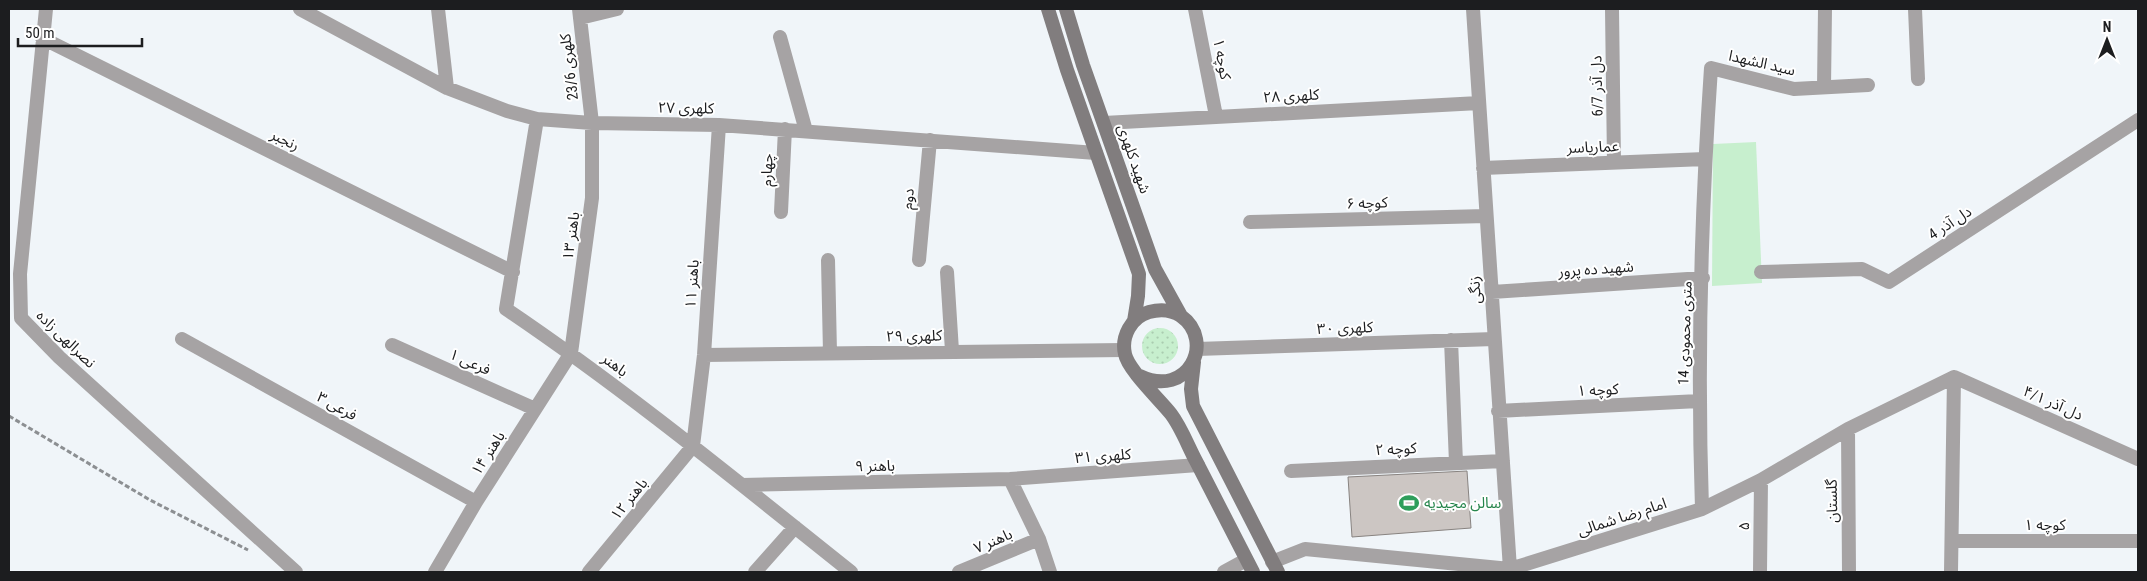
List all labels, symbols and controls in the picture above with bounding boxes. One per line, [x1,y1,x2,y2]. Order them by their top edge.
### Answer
scale bar [18,15,141,47]
north arrow [2082,15,2132,65]
text: N [2103,19,2111,35]
text: 50 m [25,24,55,42]
street label: کلهری 23/6 [556,32,582,101]
street label: ۱ کوچه [1208,37,1235,82]
street label: سید الشهدا [1727,47,1797,79]
street label: دل آذر 6/7 [1587,55,1607,117]
street label: کلهری ۲۸ [1262,85,1320,106]
street label: کلهری ۲۷ [658,99,715,118]
street label: شهید کلهری [1114,122,1154,196]
street label: رنجبر [267,125,302,155]
street label: عماریاسر [1566,137,1620,157]
street label: چهارم [757,153,779,187]
street label: دوم [898,188,920,210]
street label: ۶ کوچه [1346,193,1389,214]
street label: دل آذر 4 [1925,202,1975,244]
street label: باهنر ۱۳ [559,211,583,261]
street label: شهید ده پرور [1557,257,1635,282]
street label: باهنر ۱۱ [681,259,703,309]
street label: زنگی [1465,276,1485,304]
street label: 14 متری محمودی [1674,281,1696,385]
street label: نصرالهی زاده [33,306,99,372]
street label: کلهری ۳۰ [1317,318,1374,338]
street label: کلهری ۲۹ [886,326,943,345]
street label: فرعی ۱ [447,345,494,379]
street label: باهنر [598,349,632,381]
street label: ۱ کوچه [1577,380,1620,401]
street label: دل آذر ۴/۱ [2020,382,2086,424]
street label: فرعی ۳ [314,388,360,424]
street label: باهنر ۱۴ [467,428,509,478]
street label: ۲ کوچه [1375,439,1418,460]
street label: کلهری ۳۱ [1074,445,1132,467]
street label: باهنر ۹ [855,457,895,475]
street label: باهنر ۱۲ [607,474,651,524]
street label: گلستان [1823,478,1841,523]
sports icon: سالن مجیدیه [1398,492,1420,514]
place label: سالن مجیدیه [1424,494,1501,512]
street label: امام رضا شمالی [1575,494,1669,542]
street label: کوچه ۱ [2024,516,2067,535]
street label: ۵ [1735,522,1753,530]
street label: باهنر ۷ [971,525,1015,557]

